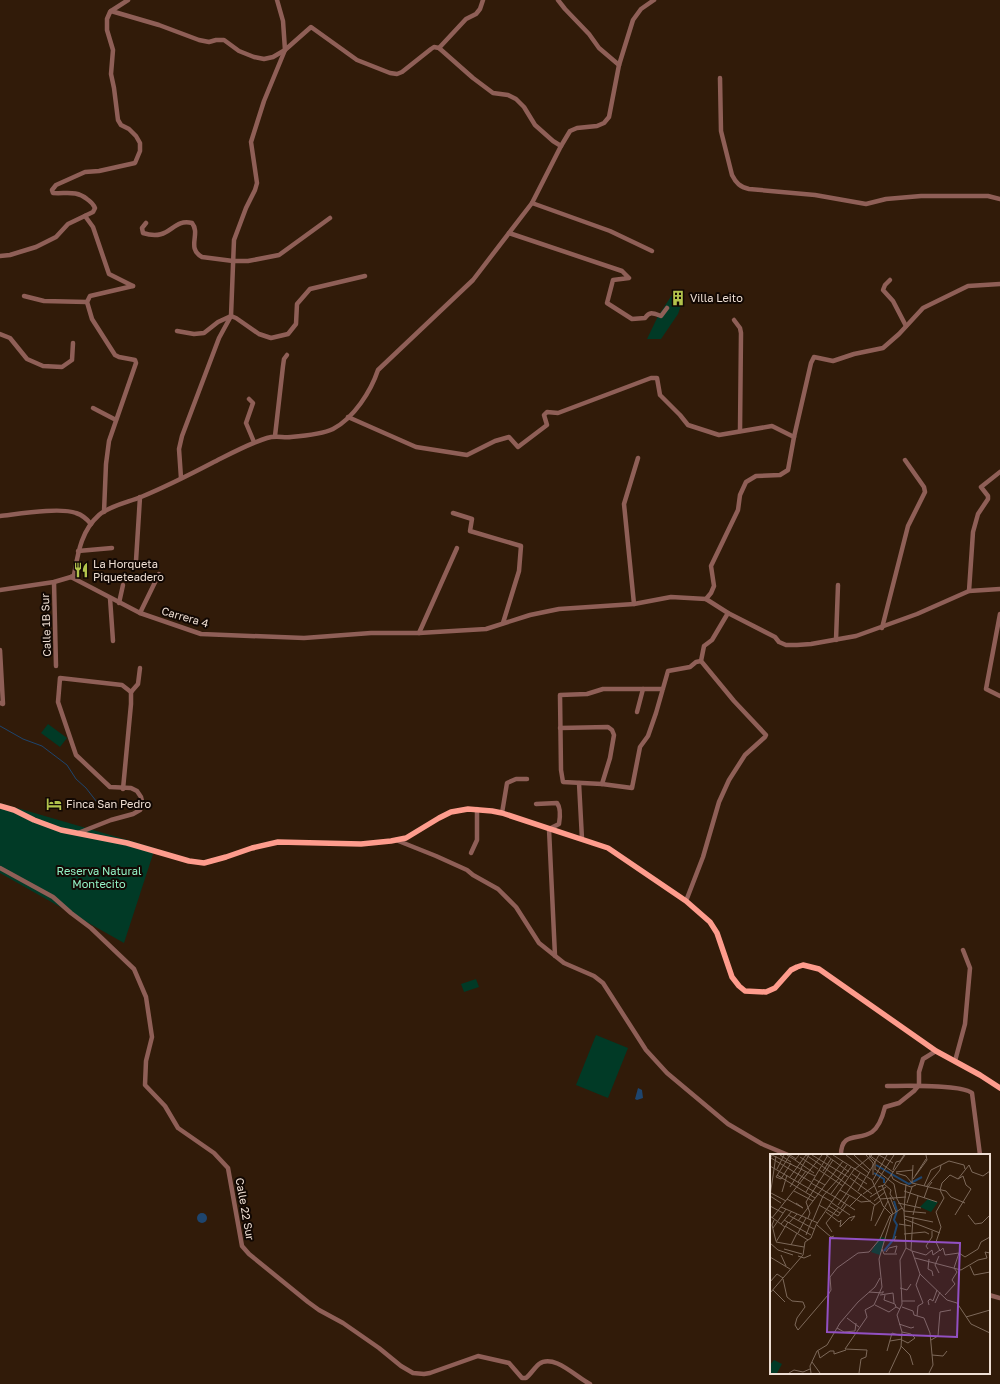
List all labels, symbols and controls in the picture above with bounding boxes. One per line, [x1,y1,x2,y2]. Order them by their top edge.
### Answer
building icon: Villa Leito [669,289,687,307]
place label: Villa Leito [690,291,743,304]
place label: La Horqueta Piqueteadero [93,557,164,583]
restaurant icon: La Horqueta Piqueteadero [72,561,90,579]
street label: Calle 1B Sur [38,593,53,657]
street label: Carrera 4 [160,604,210,630]
hotel icon: Finca San Pedro [45,795,63,813]
place label: Finca San Pedro [66,797,151,810]
park label: Reserva Natural Montecito [57,864,142,890]
inset map [770,1154,990,1374]
street label: Calle 22 Sur [234,1177,258,1242]

